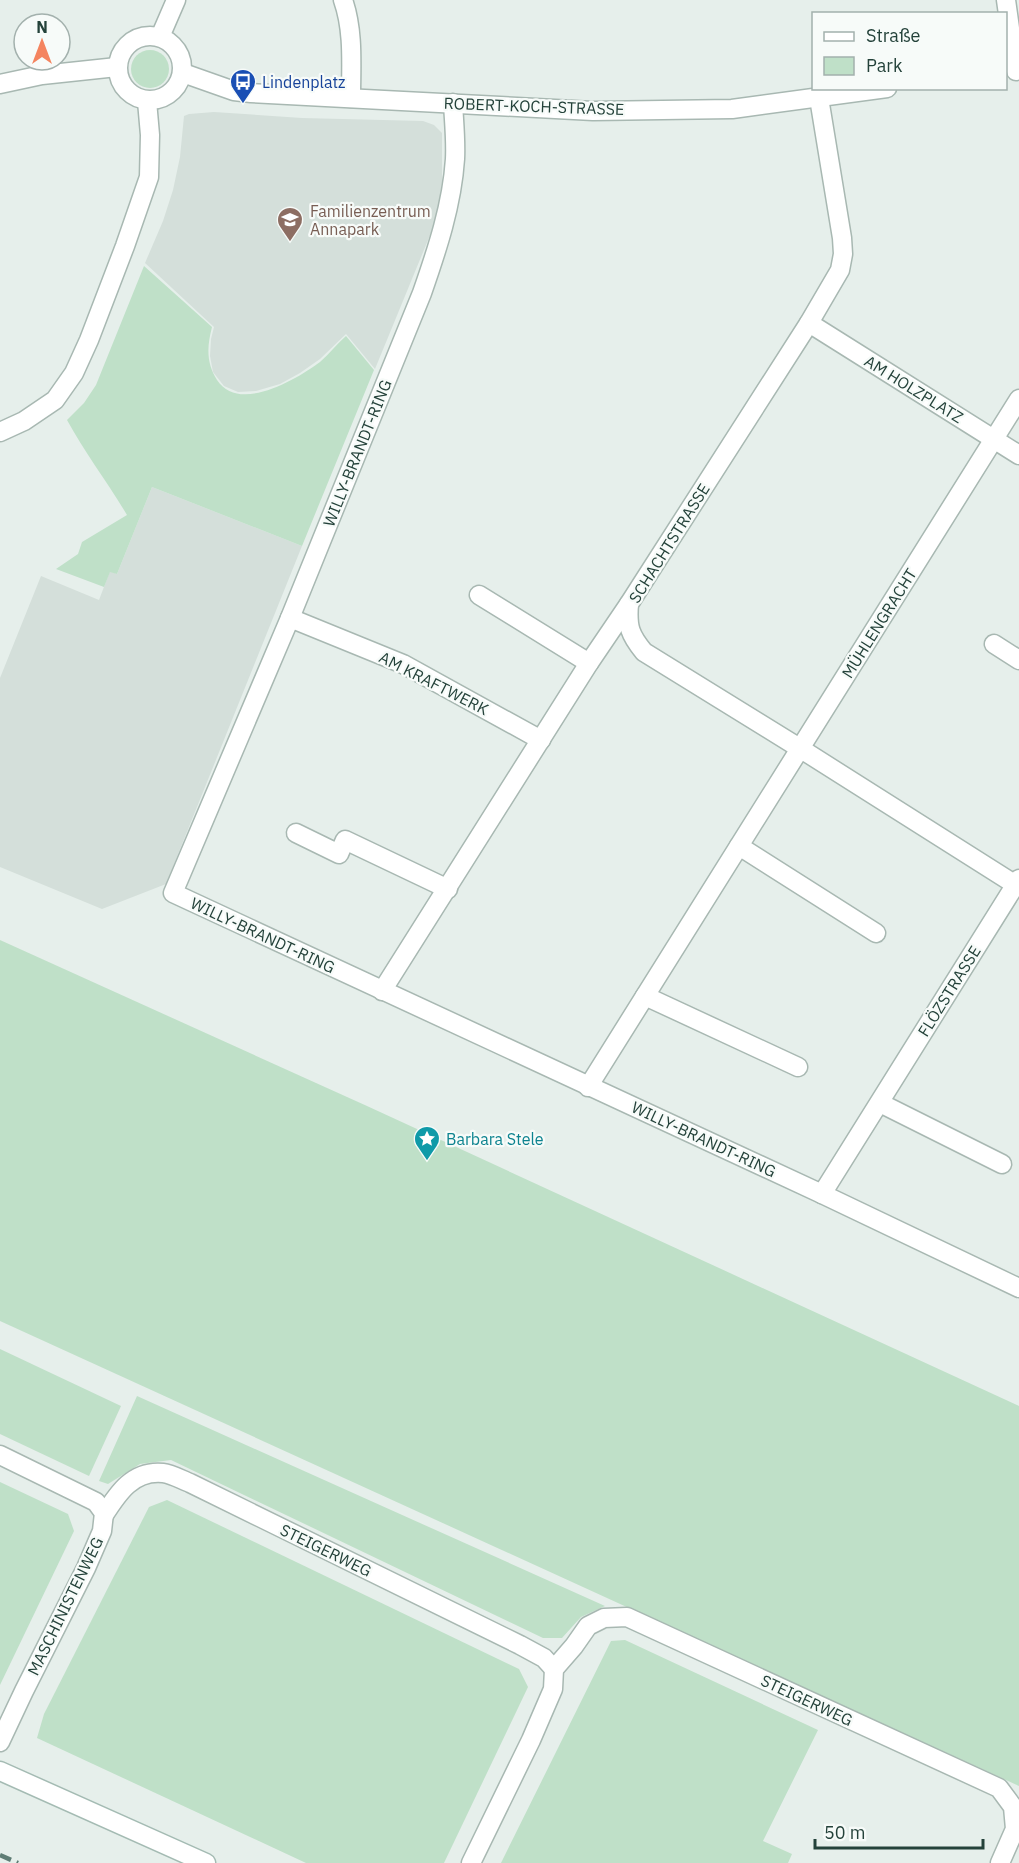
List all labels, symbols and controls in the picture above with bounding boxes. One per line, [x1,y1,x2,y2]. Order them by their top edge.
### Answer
north arrow [12,12,72,72]
legend [812,12,1007,90]
text: N [36,17,48,37]
text: Straße [866,24,920,47]
text: Park [866,54,903,77]
bus stop icon: Lindenplatz [228,67,258,105]
place label: Lindenplatz [262,72,345,92]
street label: ROBERT-KOCH-STRASSE [443,93,625,119]
place label: Familienzentrum Annapark [310,201,431,239]
school or university icon: Familienzentrum Annapark [275,205,305,243]
street label: AM HOLZPLATZ [861,351,967,427]
street label: WILLY-BRANDT-RING [318,376,396,530]
street label: SCHACHTSTRASSE [624,479,714,607]
street label: MÜHLENGRACHT [837,564,921,682]
street label: AM KRAFTWERK [376,647,492,719]
street label: WILLY-BRANDT-RING [188,893,338,977]
street label: FLÖZSTRASSE [913,942,985,1040]
street label: WILLY-BRANDT-RING [629,1097,779,1181]
place icon: Barbara Stele [412,1124,442,1162]
place label: Barbara Stele [446,1129,544,1149]
street label: STEIGERWEG [277,1519,375,1581]
street label: MASCHINISTENWEG [23,1534,107,1678]
street label: STEIGERWEG [758,1670,856,1730]
scale bar [815,1812,983,1850]
text: 50 m [824,1821,866,1844]

